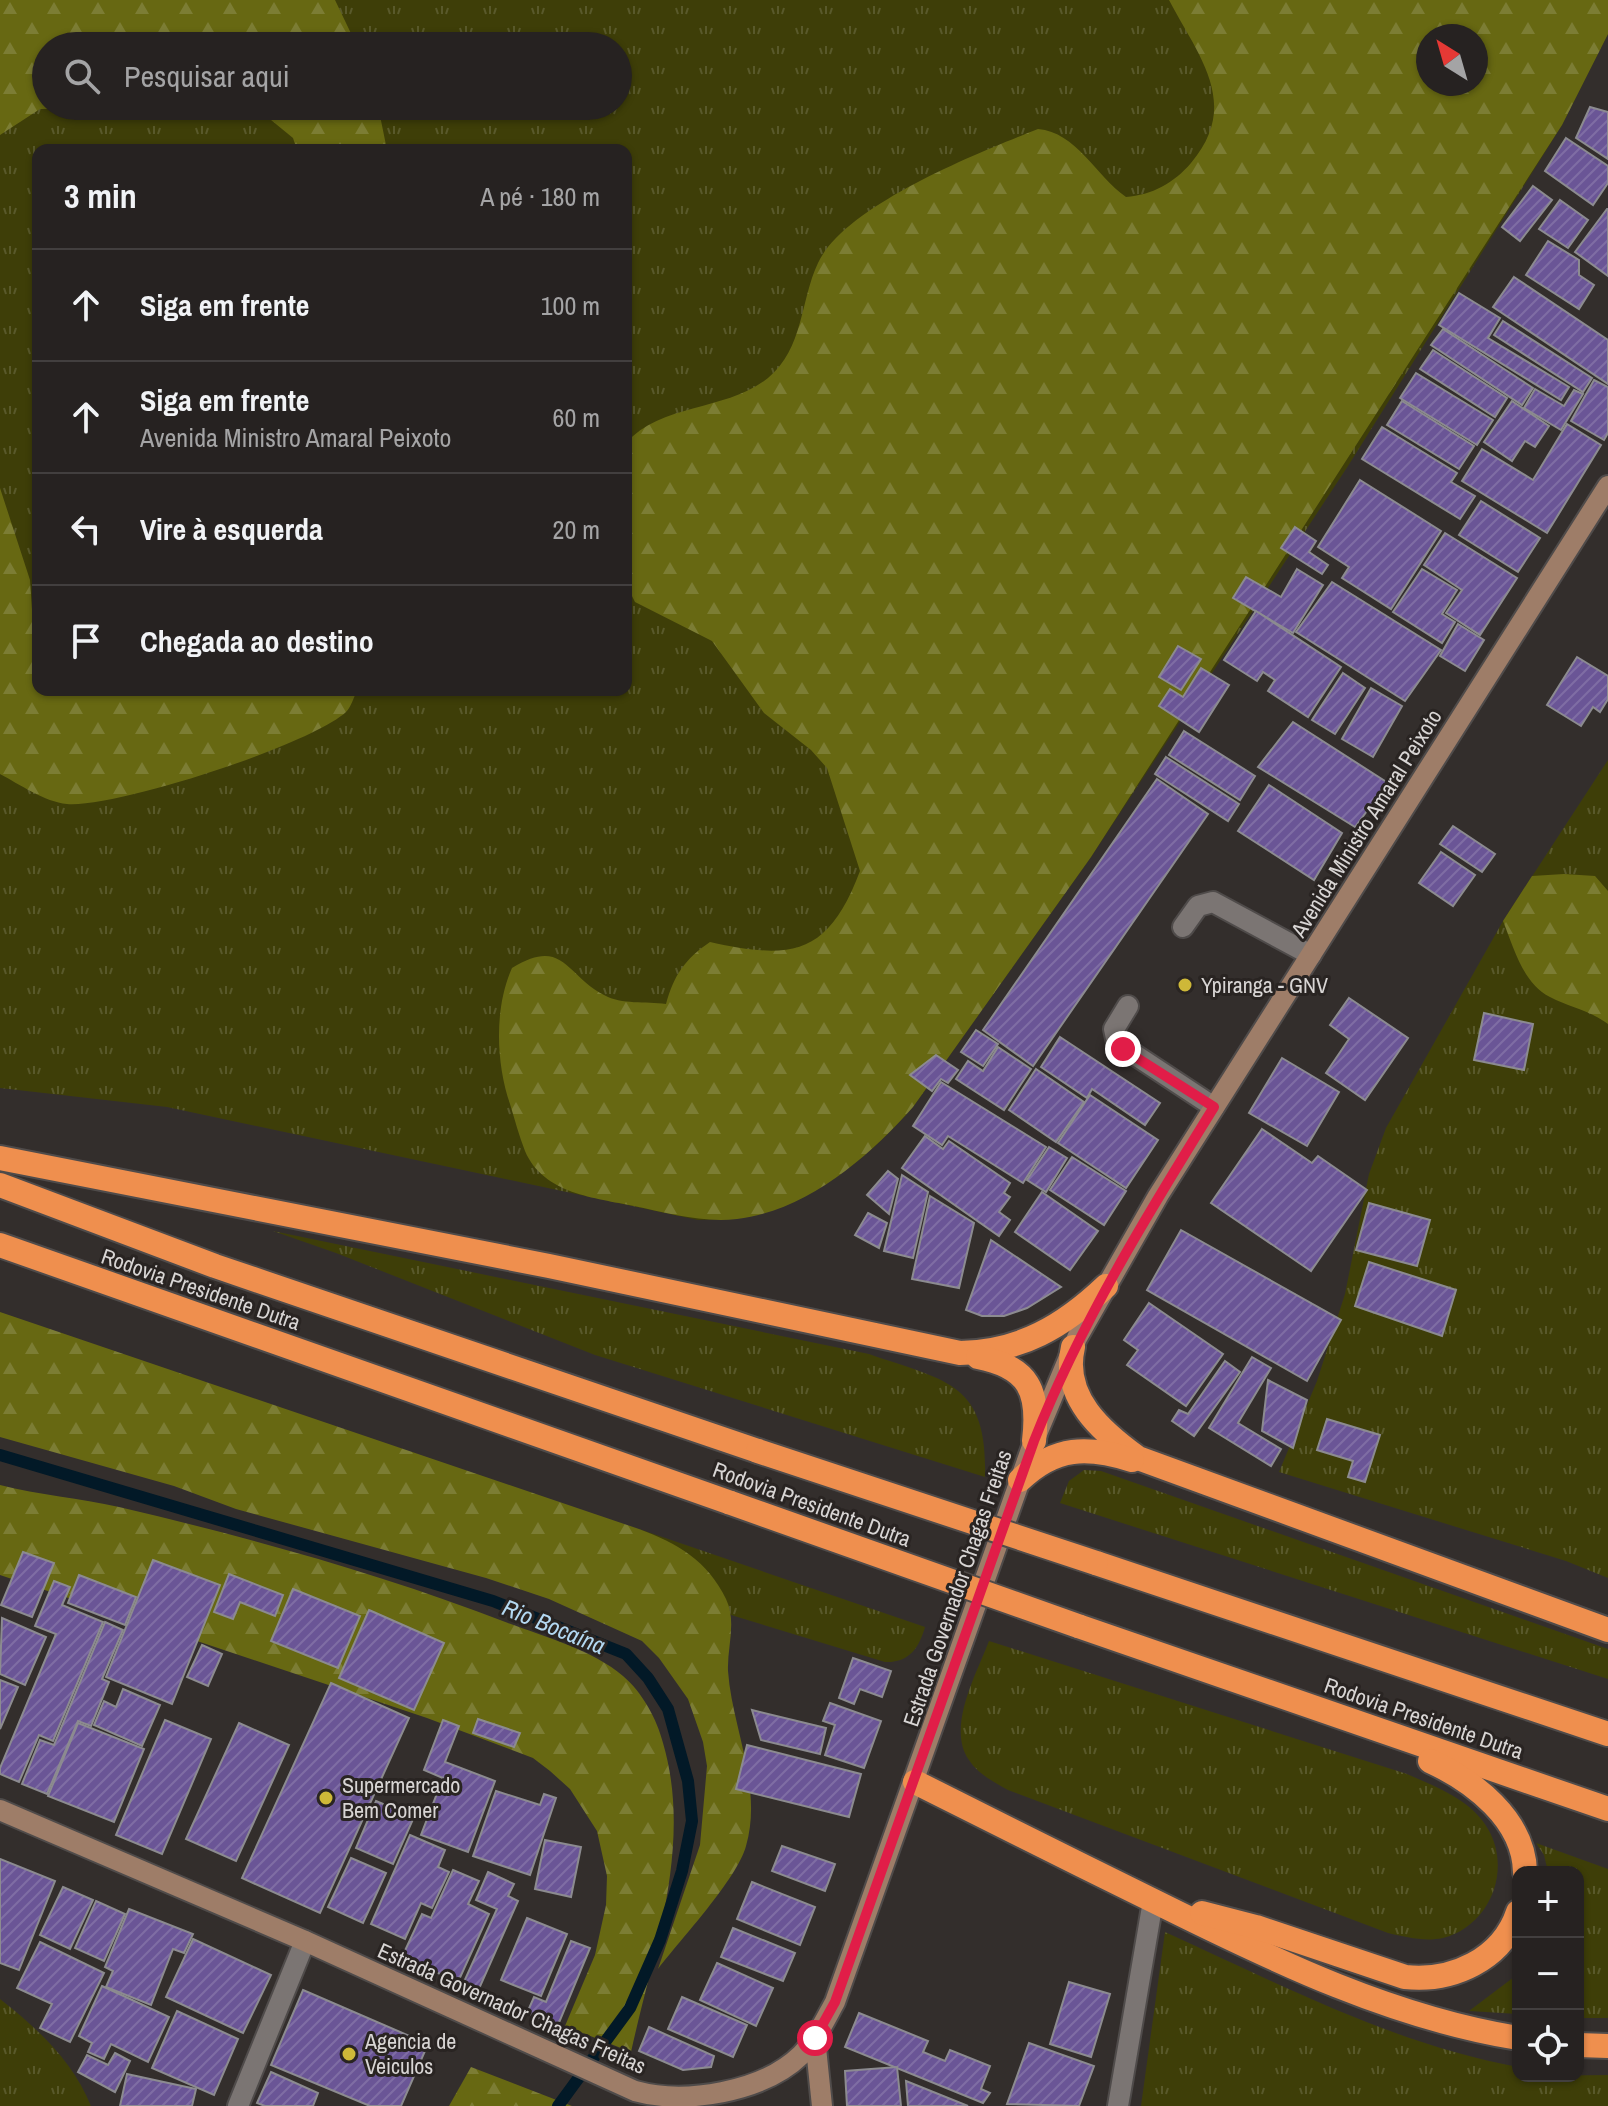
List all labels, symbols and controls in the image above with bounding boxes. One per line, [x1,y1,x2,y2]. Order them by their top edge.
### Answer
north arrow [1416,24,1488,96]
search box [32,32,632,120]
icon: search [60,54,104,98]
text: Pesquisar aqui [124,56,289,96]
text: 3 min [64,173,137,219]
text: A pé · 180 m [480,179,600,214]
icon: ahead [64,283,108,327]
text: Siga em frente [140,285,310,325]
text: 100 m [541,288,600,323]
text: Siga em frente [140,380,310,420]
icon: ahead [64,395,108,439]
text: 60 m [553,400,600,435]
text: Avenida Ministro Amaral Peixoto [140,420,451,455]
icon: left [64,507,108,551]
text: Vire à esquerda [140,509,323,549]
text: 20 m [553,512,600,547]
icon: arrive [64,619,108,663]
text: Chegada ao destino [140,621,374,661]
street label: Avenida Ministro Amaral Peixoto [1283,703,1449,944]
place label: Ypiranga - GNV [1201,970,1328,1000]
marker: Ypiranga - GNV [1176,976,1194,994]
route end [1105,1031,1141,1067]
street label: Rodovia Presidente Dutra [98,1241,304,1337]
street label: Estrada Governador Chagas Freitas [895,1446,1019,1730]
street label: Rodovia Presidente Dutra [709,1454,915,1554]
water label: Rio Bocaína [498,1591,610,1661]
street label: Rodovia Presidente Dutra [1321,1670,1527,1766]
place label: Supermercado Bem Comer [342,1770,460,1825]
marker: Supermercado Bem Comer [317,1789,335,1807]
map controls [1512,1866,1584,2082]
button: + [1512,1866,1584,1938]
street label: Estrada Governador Chagas Freitas [373,1935,651,2081]
button: − [1512,1938,1584,2010]
button: locate [1512,2010,1584,2082]
route start [797,2020,833,2056]
place label: Agencia de Veiculos [364,2026,456,2081]
marker: Agencia de Veiculos [340,2045,358,2063]

